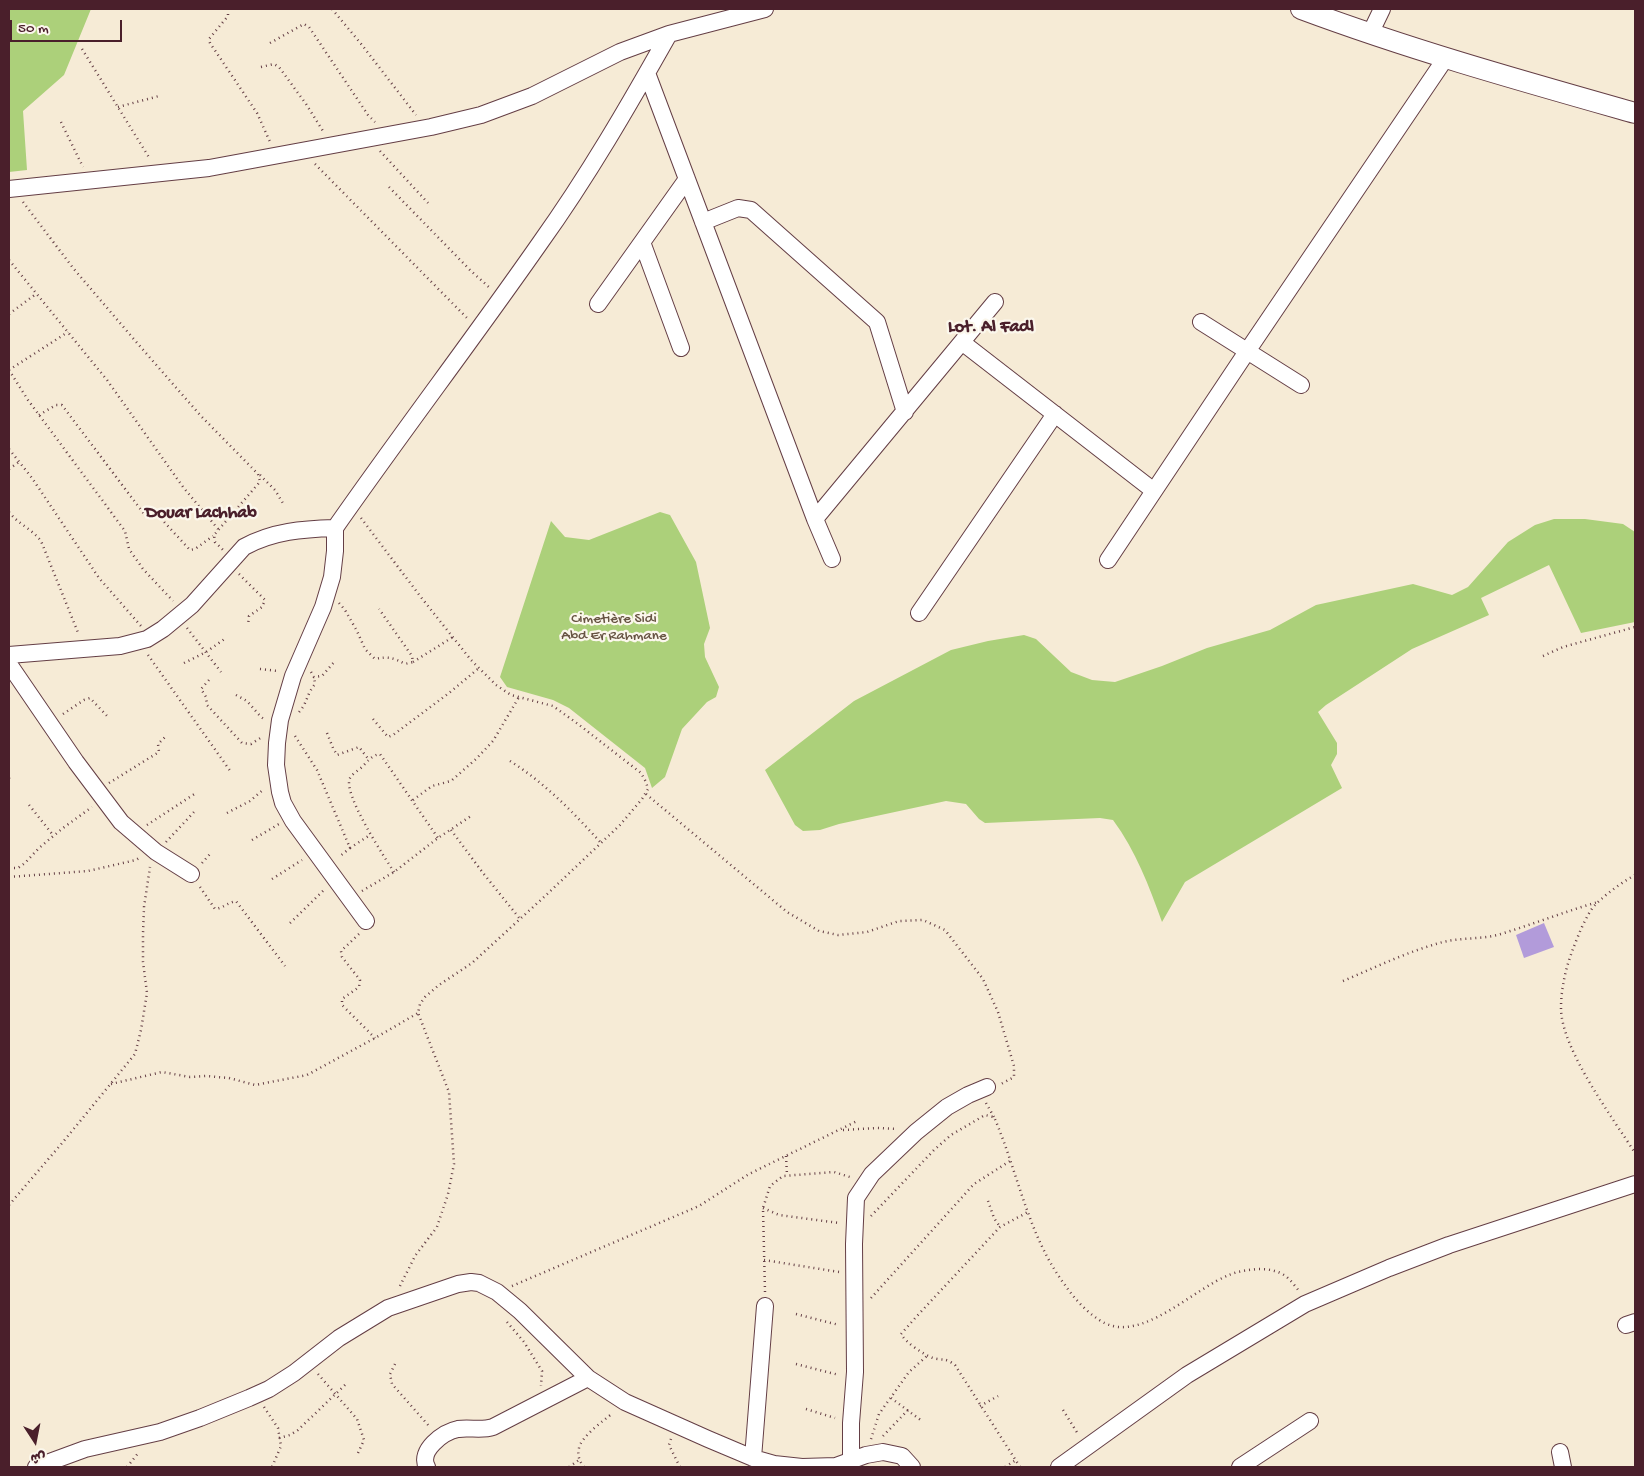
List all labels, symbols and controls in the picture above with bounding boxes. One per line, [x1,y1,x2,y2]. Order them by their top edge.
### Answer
scale bar [12,10,125,42]
text: 50 m [18,20,49,38]
district label: Lot. Al Fadl [948,317,1034,339]
district label: Douar Lachhab [145,503,257,525]
park label: Cimetière Sidi Abd Er Rahmane [561,611,667,646]
north arrow [10,1416,60,1466]
text: ش [29,1446,47,1466]

